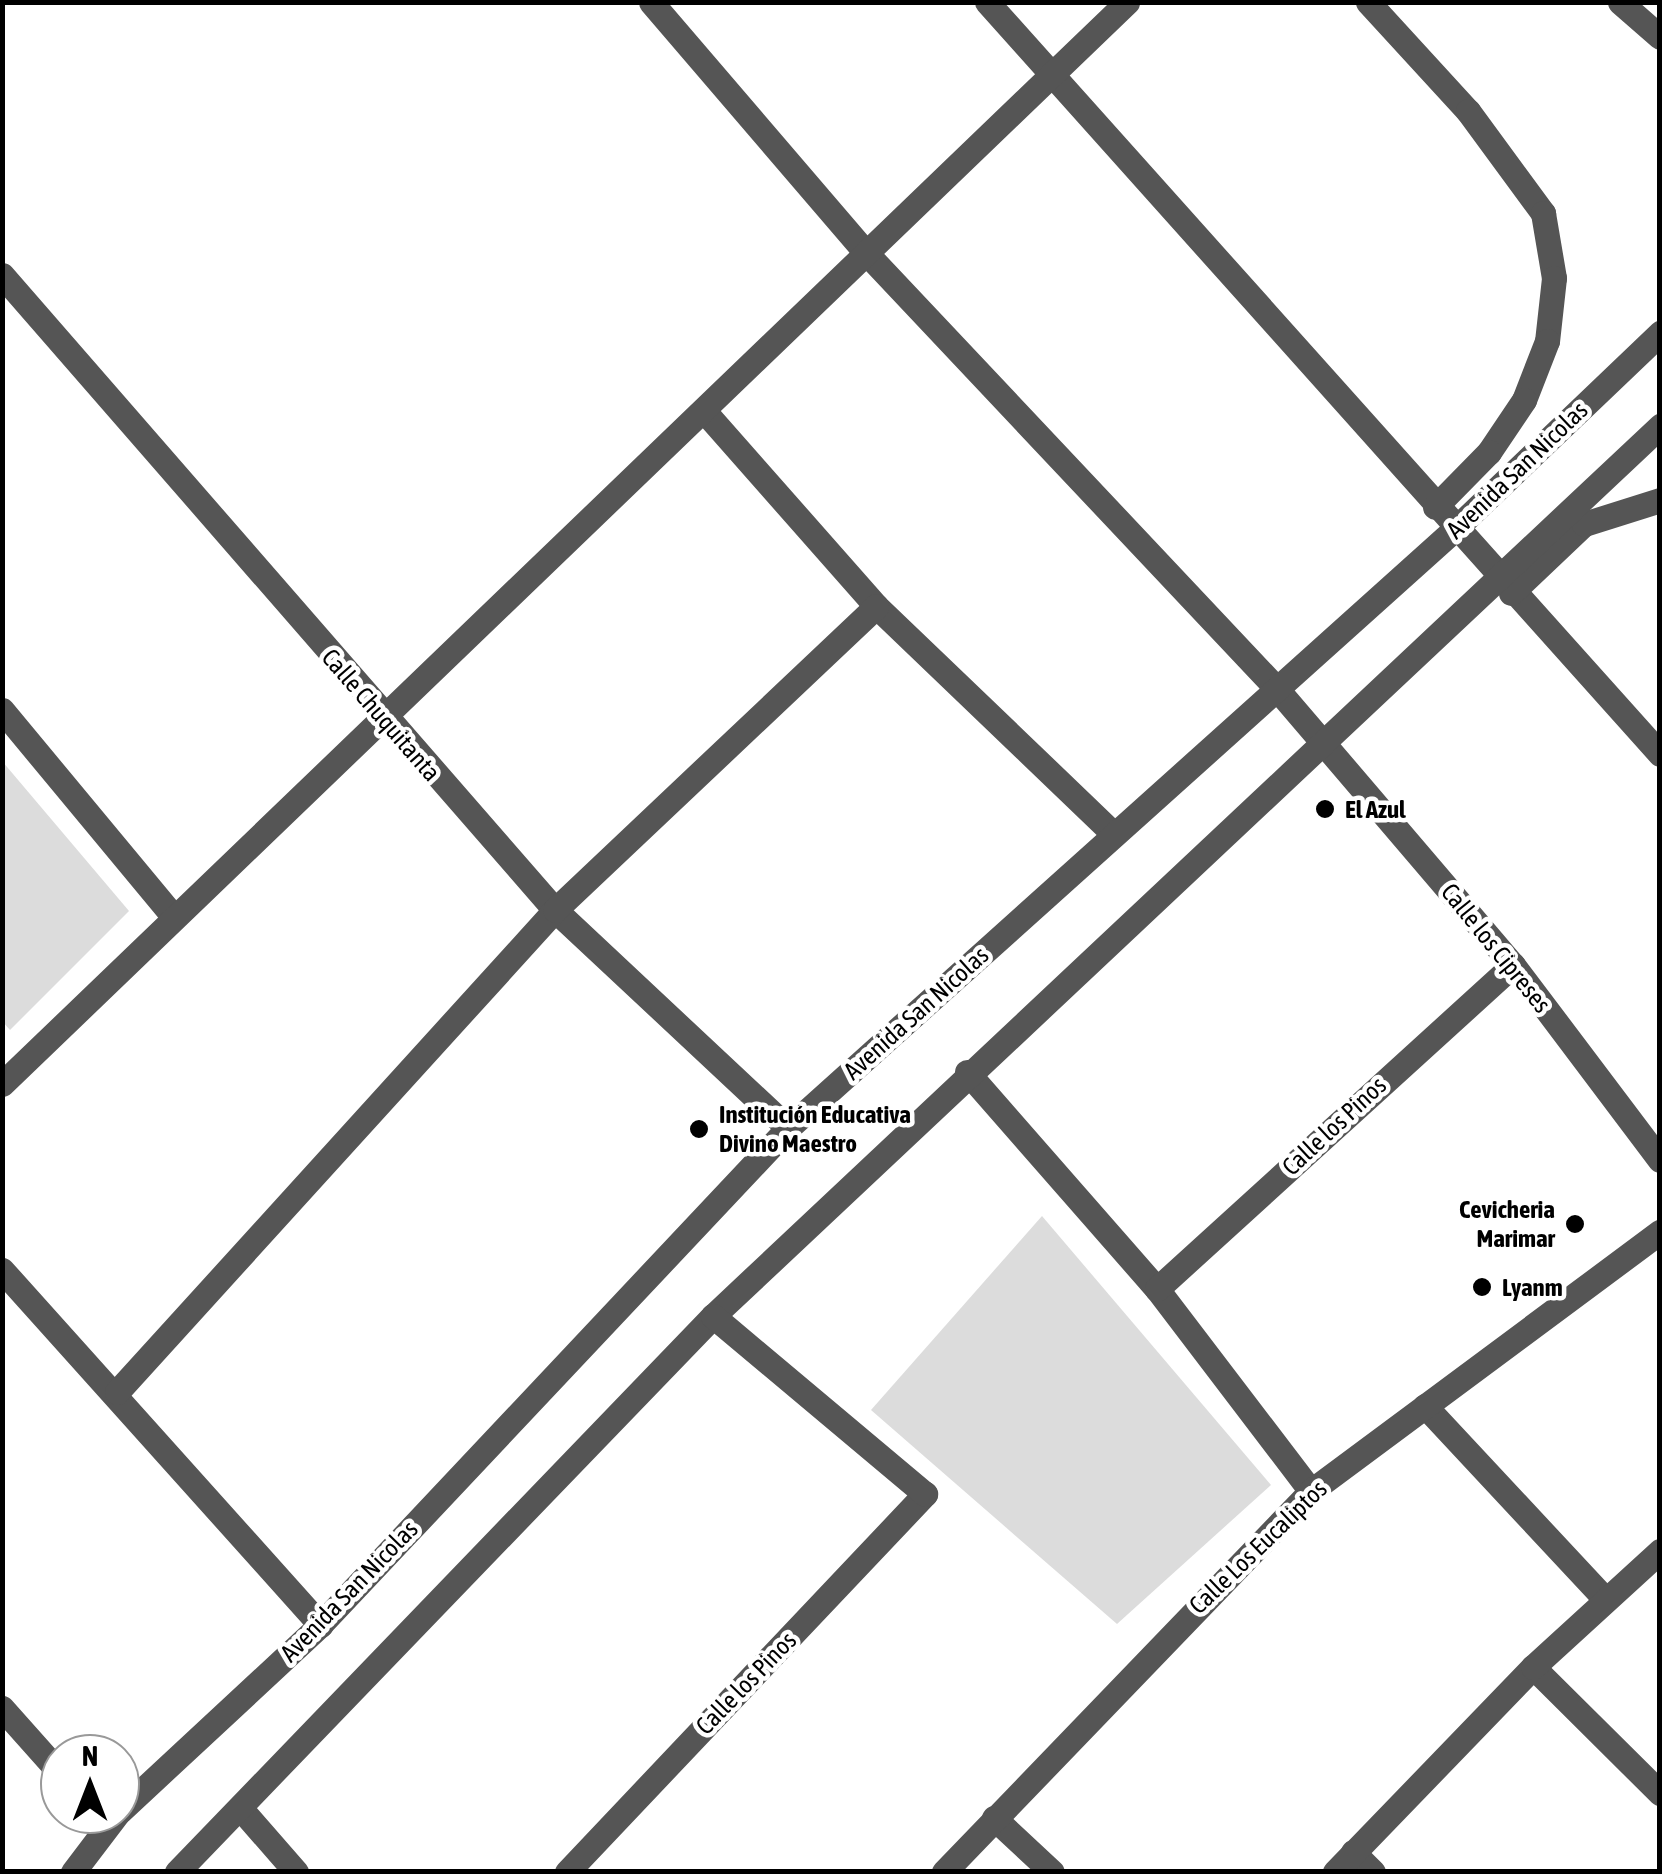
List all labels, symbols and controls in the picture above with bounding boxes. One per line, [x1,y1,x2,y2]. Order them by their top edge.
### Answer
street label: Avenida San Nicolas [1440,395,1594,545]
street label: Calle Chuquitanta [315,643,447,787]
place label: El Azul [1345,794,1406,824]
marker: El Azul [1314,798,1336,820]
street label: Calle los Cipreses [1435,877,1557,1019]
street label: Avenida San Nicolas [837,940,995,1086]
street label: Calle los Pinos [1276,1070,1392,1182]
place label: Institución Educativa Divino Maestro [719,1100,911,1159]
marker: Institución Educativa Divino Maestro [688,1118,710,1140]
place label: Cevicheria Marimar [1459,1195,1555,1254]
marker: Cevicheria Marimar [1564,1213,1586,1235]
place label: Lyanm [1502,1272,1563,1302]
marker: Lyanm [1471,1276,1493,1298]
street label: Calle Los Eucaliptos [1183,1474,1333,1620]
street label: Avenida San Nicolas [274,1514,424,1668]
street label: Calle los Pinos [690,1625,802,1741]
north arrow [40,1734,140,1834]
text: N [82,1740,98,1772]

